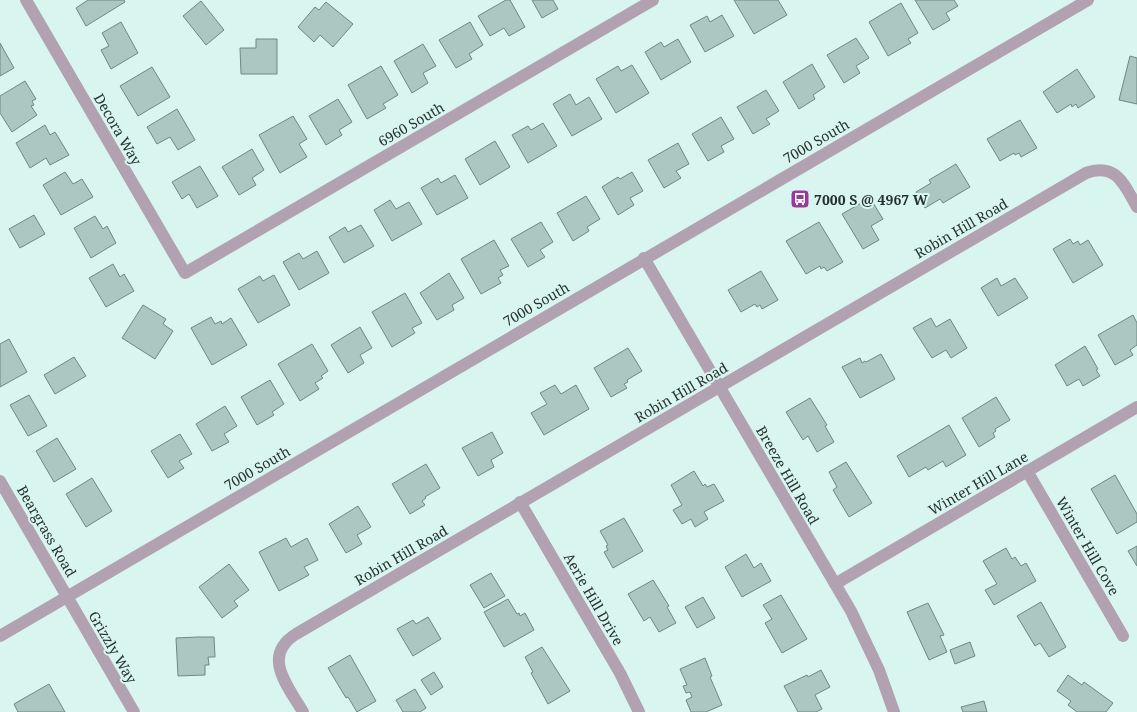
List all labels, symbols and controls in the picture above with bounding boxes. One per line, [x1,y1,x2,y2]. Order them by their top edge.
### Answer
street label: Decora Way [90,90,146,168]
street label: 6960 South [374,97,448,151]
street label: 7000 South [779,114,853,168]
bus stop icon: 7000 S @ 4967 W [789,188,811,210]
place label: 7000 S @ 4967 W [814,190,928,209]
street label: Robin Hill Road [911,193,1011,262]
street label: 7000 South [499,277,573,331]
street label: Robin Hill Road [631,357,731,426]
street label: Breeze Hill Road [752,422,824,528]
street label: 7000 South [220,441,294,495]
street label: Winter Hill Lane [925,447,1031,519]
street label: Beargrass Road [13,482,81,581]
street label: Winter Hill Cove [1052,493,1124,599]
street label: Robin Hill Road [351,520,451,589]
street label: Aerie Hill Drive [560,549,628,649]
street label: Grizzly Way [85,607,141,687]

